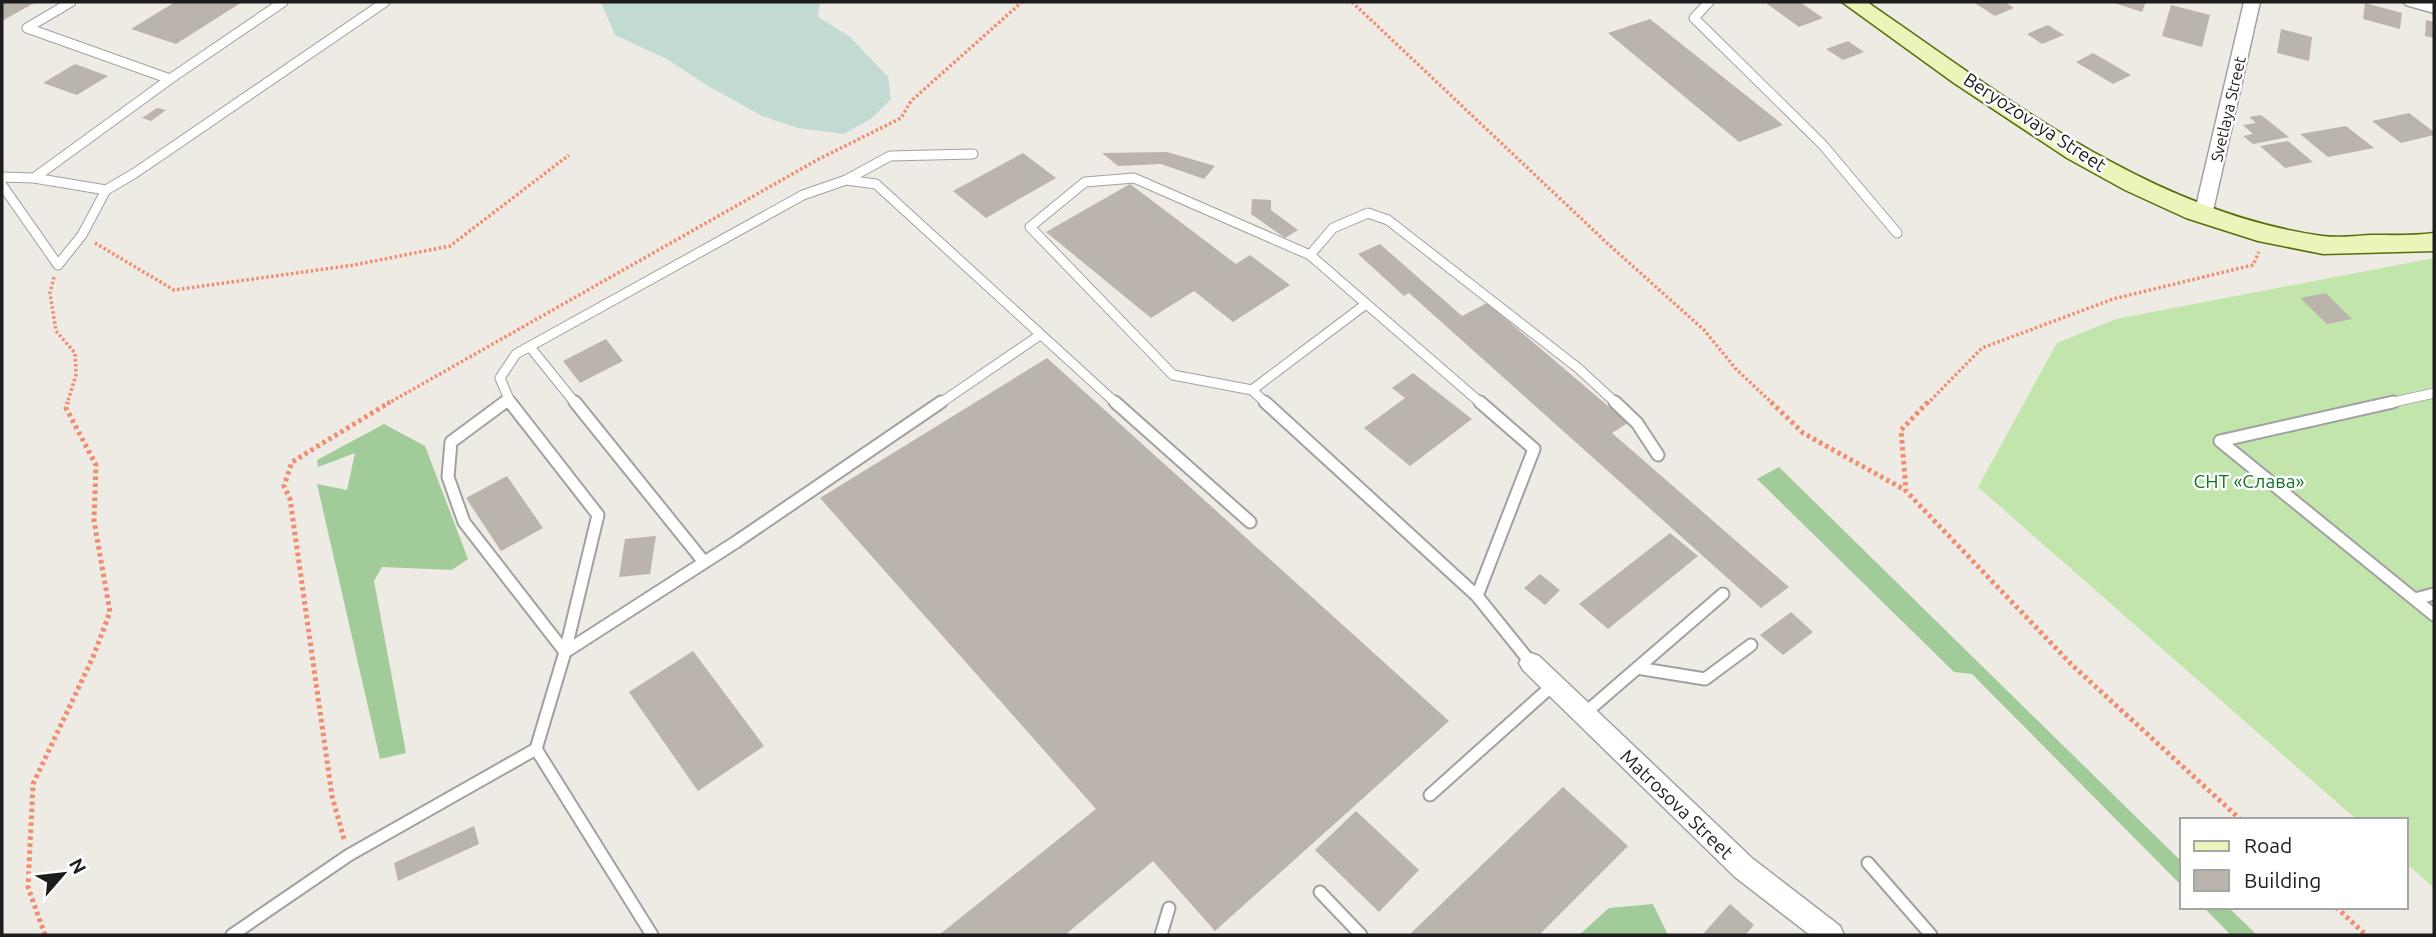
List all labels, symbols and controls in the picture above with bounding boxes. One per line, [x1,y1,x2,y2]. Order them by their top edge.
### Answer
street label: Svetlaya Street [2207,54,2249,164]
street label: Beryozovaya Street [1960,68,2111,176]
park label: СНТ «Слава» [2194,470,2304,492]
street label: Matrosova Street [1616,745,1738,864]
legend [2180,818,2408,909]
text: Road [2244,833,2292,857]
north arrow [28,839,98,909]
text: N [65,855,91,877]
text: Building [2244,868,2321,892]

